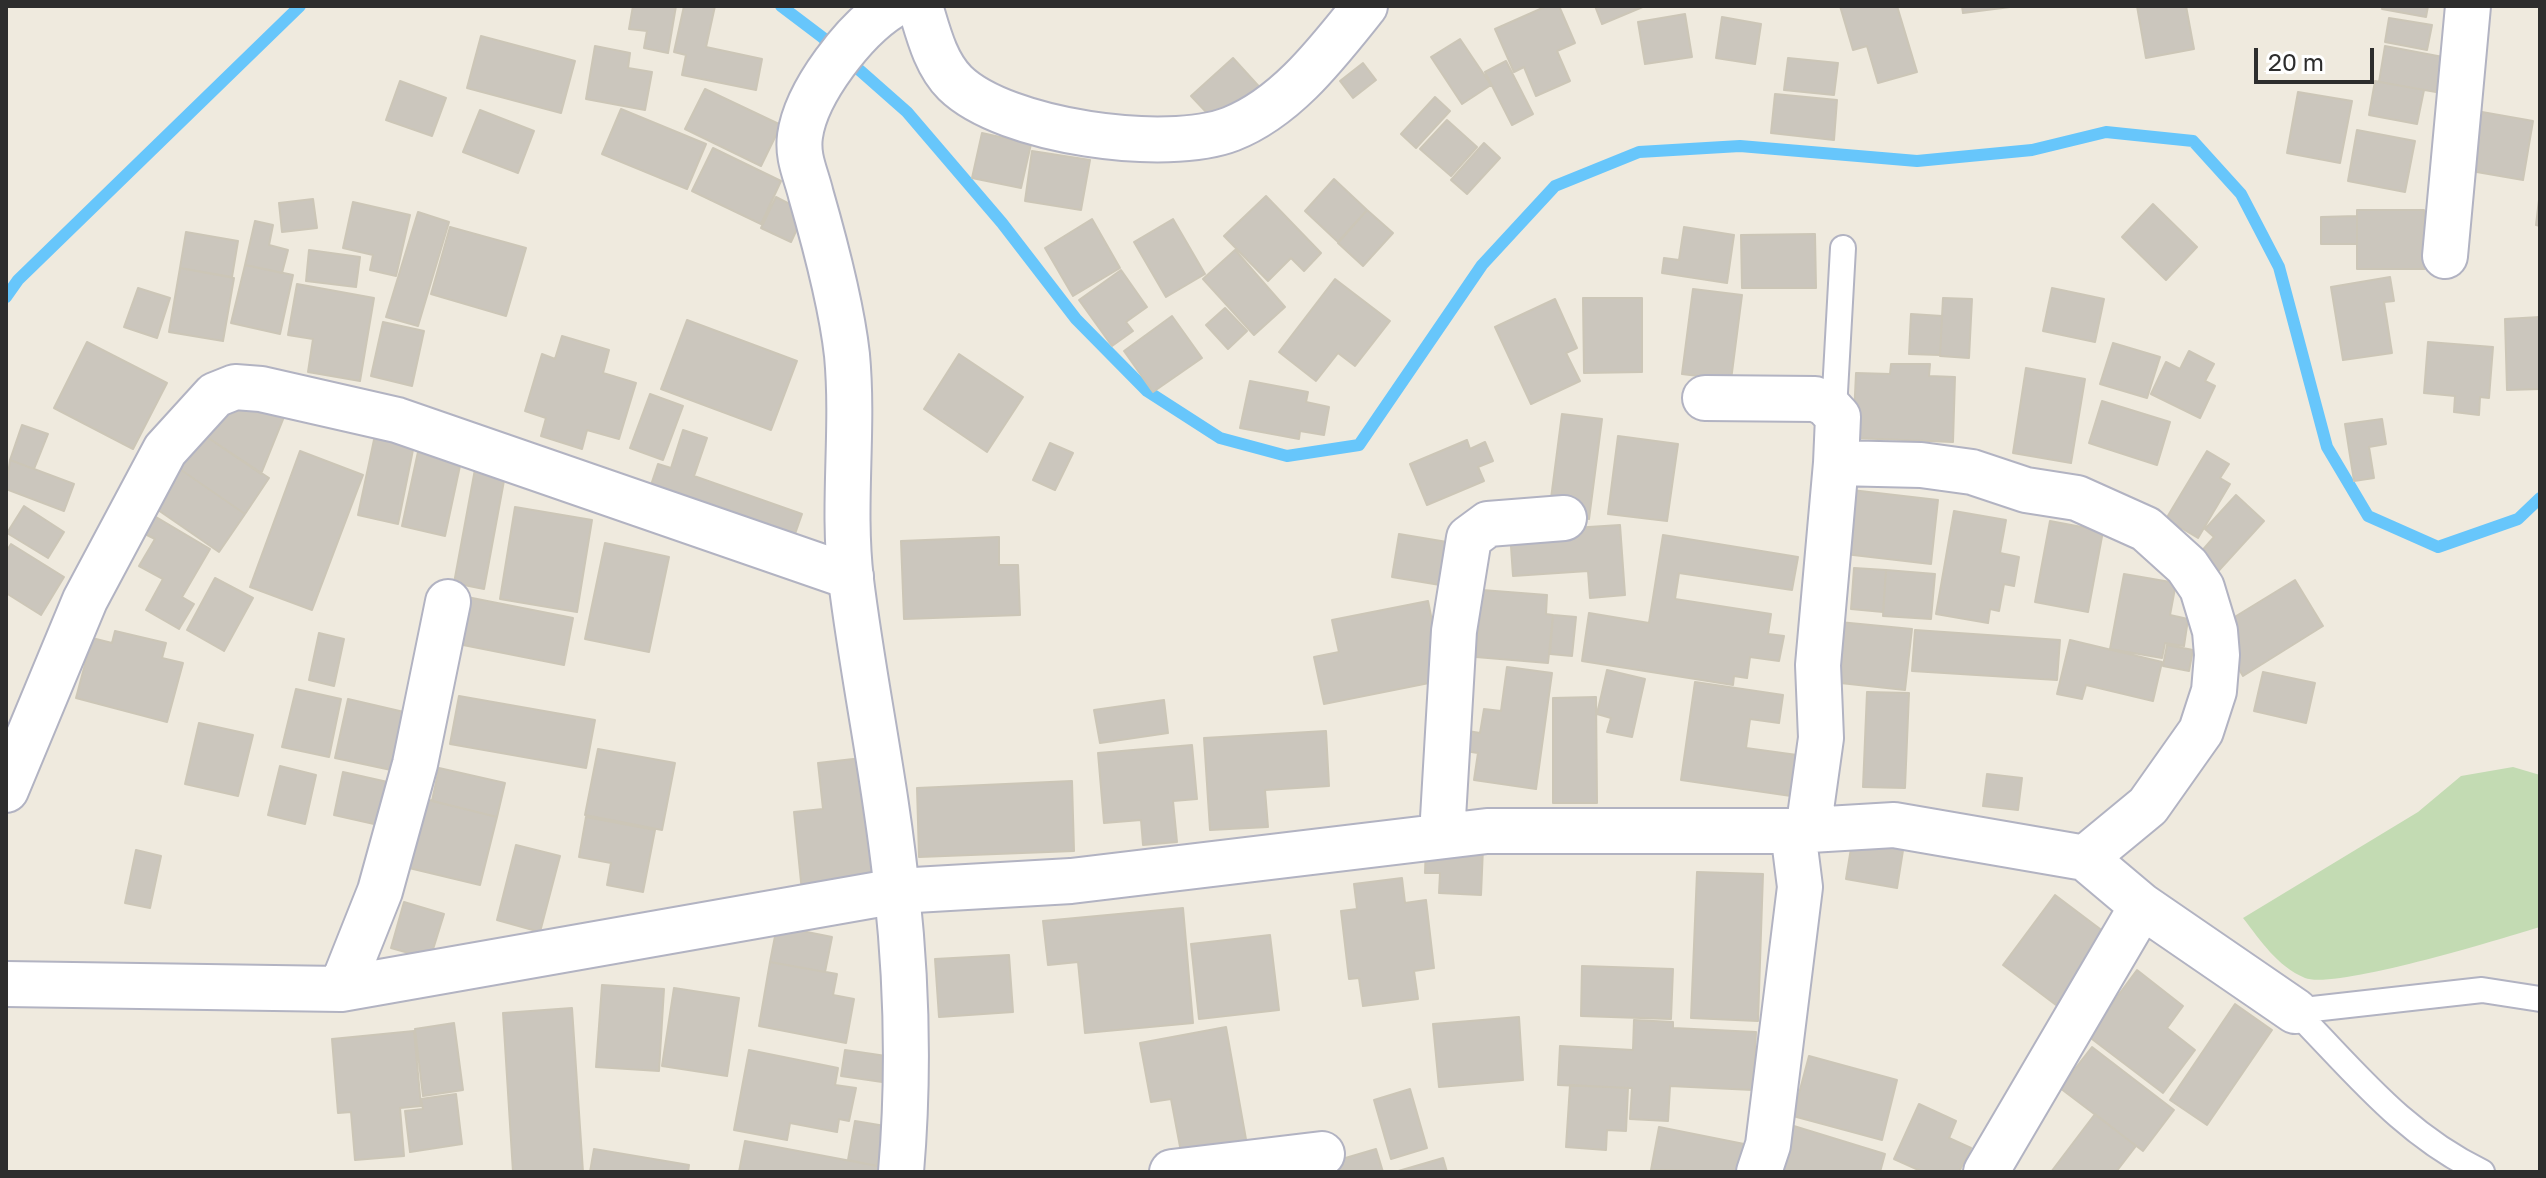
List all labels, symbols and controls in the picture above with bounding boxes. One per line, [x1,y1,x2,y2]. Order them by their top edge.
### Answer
scale bar [2258,32,2378,82]
text: 20 m [2268,47,2324,76]

